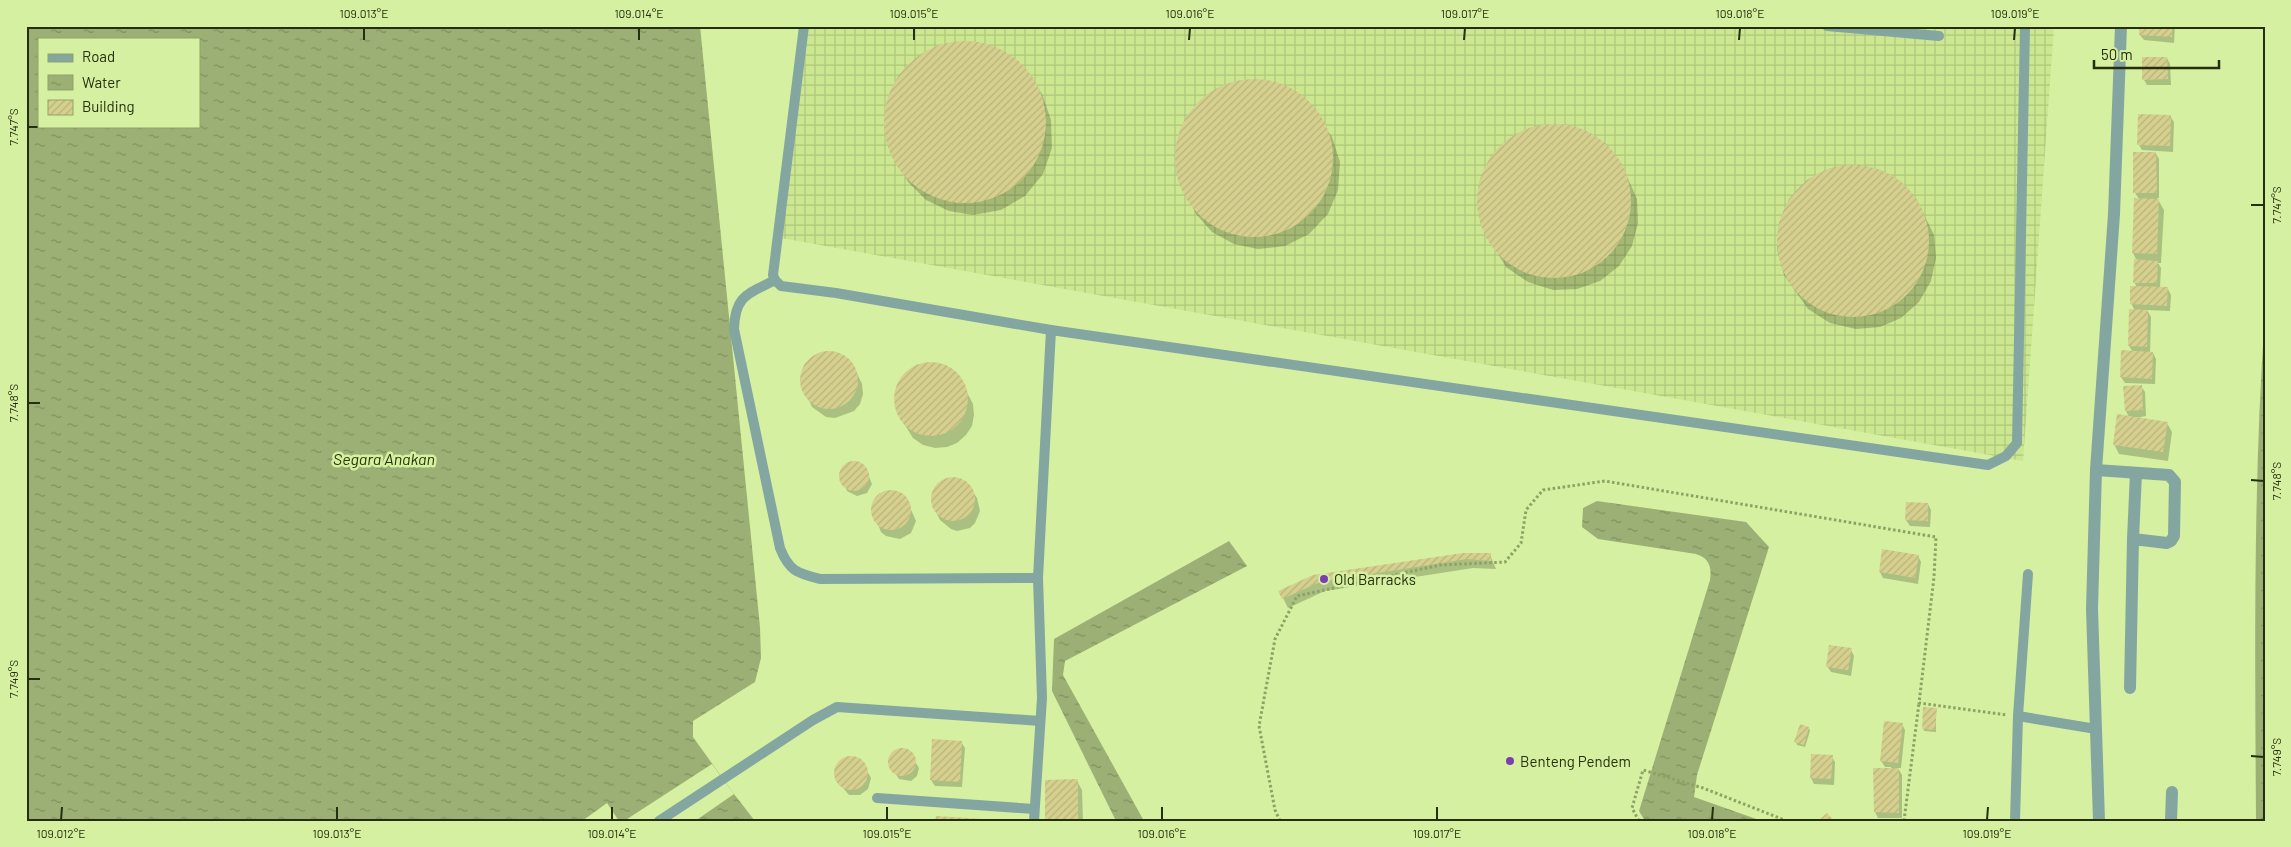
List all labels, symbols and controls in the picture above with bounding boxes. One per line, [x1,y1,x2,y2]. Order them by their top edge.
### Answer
text: 109.013°E [340,6,388,20]
text: 109.014°E [614,6,664,20]
text: 109.015°E [890,6,938,20]
text: 109.016°E [1166,6,1214,20]
text: 109.017°E [1441,6,1489,20]
text: 109.018°E [1716,6,1764,20]
text: 109.019°E [1991,6,2039,20]
legend [38,38,200,128]
scale bar [2094,38,2218,70]
text: 50 m [2101,45,2133,63]
text: Road [82,47,115,65]
text: Water [82,73,121,91]
text: Building [82,97,135,115]
text: 7.747°S [6,108,20,146]
text: 7.747°S [2269,186,2283,224]
text: 7.748°S [6,384,20,422]
water label: Segara Anakan [333,449,435,468]
text: 7.748°S [2269,462,2283,500]
place label: Old Barracks [1334,570,1416,588]
marker: Old Barracks [1318,573,1330,585]
text: 7.749°S [6,660,20,698]
text: 7.749°S [2269,738,2283,776]
place label: Benteng Pendem [1520,752,1631,770]
marker: Benteng Pendem [1504,755,1516,767]
text: 109.012°E [36,826,86,840]
text: 109.013°E [313,826,361,840]
text: 109.014°E [587,826,637,840]
text: 109.015°E [863,826,911,840]
text: 109.016°E [1138,826,1186,840]
text: 109.017°E [1413,826,1461,840]
text: 109.018°E [1688,826,1736,840]
text: 109.019°E [1963,826,2011,840]

